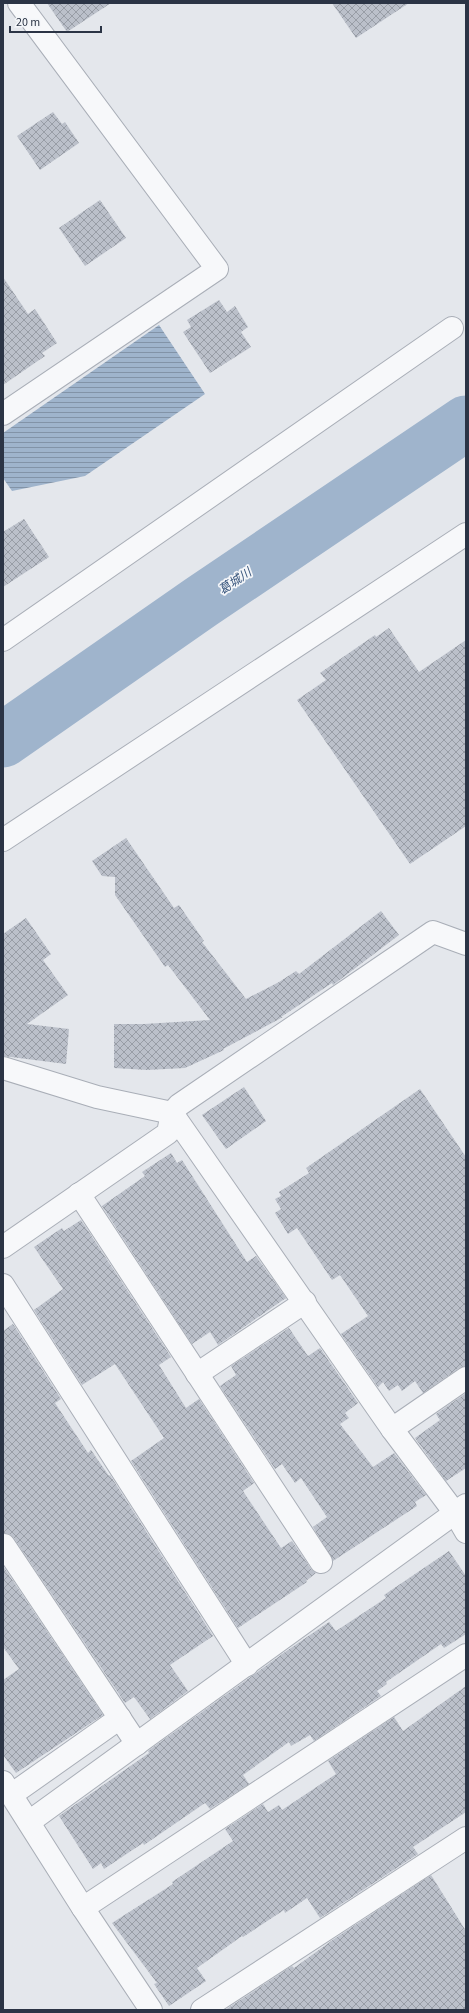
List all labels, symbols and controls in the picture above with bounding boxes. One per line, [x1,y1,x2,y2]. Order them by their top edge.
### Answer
scale bar [10,8,101,34]
text: 20 m [16,14,40,31]
water label: 葛城川 [216,563,257,599]

